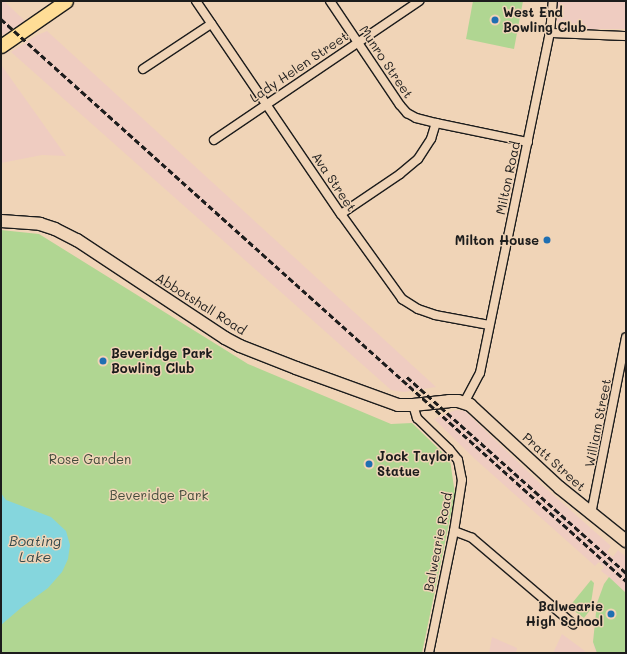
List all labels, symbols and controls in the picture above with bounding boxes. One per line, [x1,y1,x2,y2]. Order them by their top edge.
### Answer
place label: West End Bowling Club [503,5,586,36]
marker: West End Bowling Club [490,15,500,25]
street label: Munro Street [356,23,416,101]
street label: Lady Helen Street [247,28,351,106]
street label: Milton Road [493,140,523,216]
street label: Ava Street [308,149,360,215]
place label: Milton House [455,232,539,248]
marker: Milton House [542,235,552,245]
street label: Abbotshall Road [153,270,249,338]
place label: Beveridge Park Bowling Club [111,346,213,377]
marker: Beveridge Park Bowling Club [98,356,108,366]
street label: William Street [582,377,614,469]
street label: Pratt Street [519,430,589,494]
place label: Jock Taylor Statue [377,449,454,480]
park label: Rose Garden [49,451,131,467]
marker: Jock Taylor Statue [364,459,374,469]
park label: Beveridge Park [109,487,209,503]
street label: Balwearie Road [421,491,455,593]
water label: Boating Lake [9,533,61,566]
place label: Balwearie High School [525,599,603,630]
marker: Balwearie High School [606,609,616,619]

